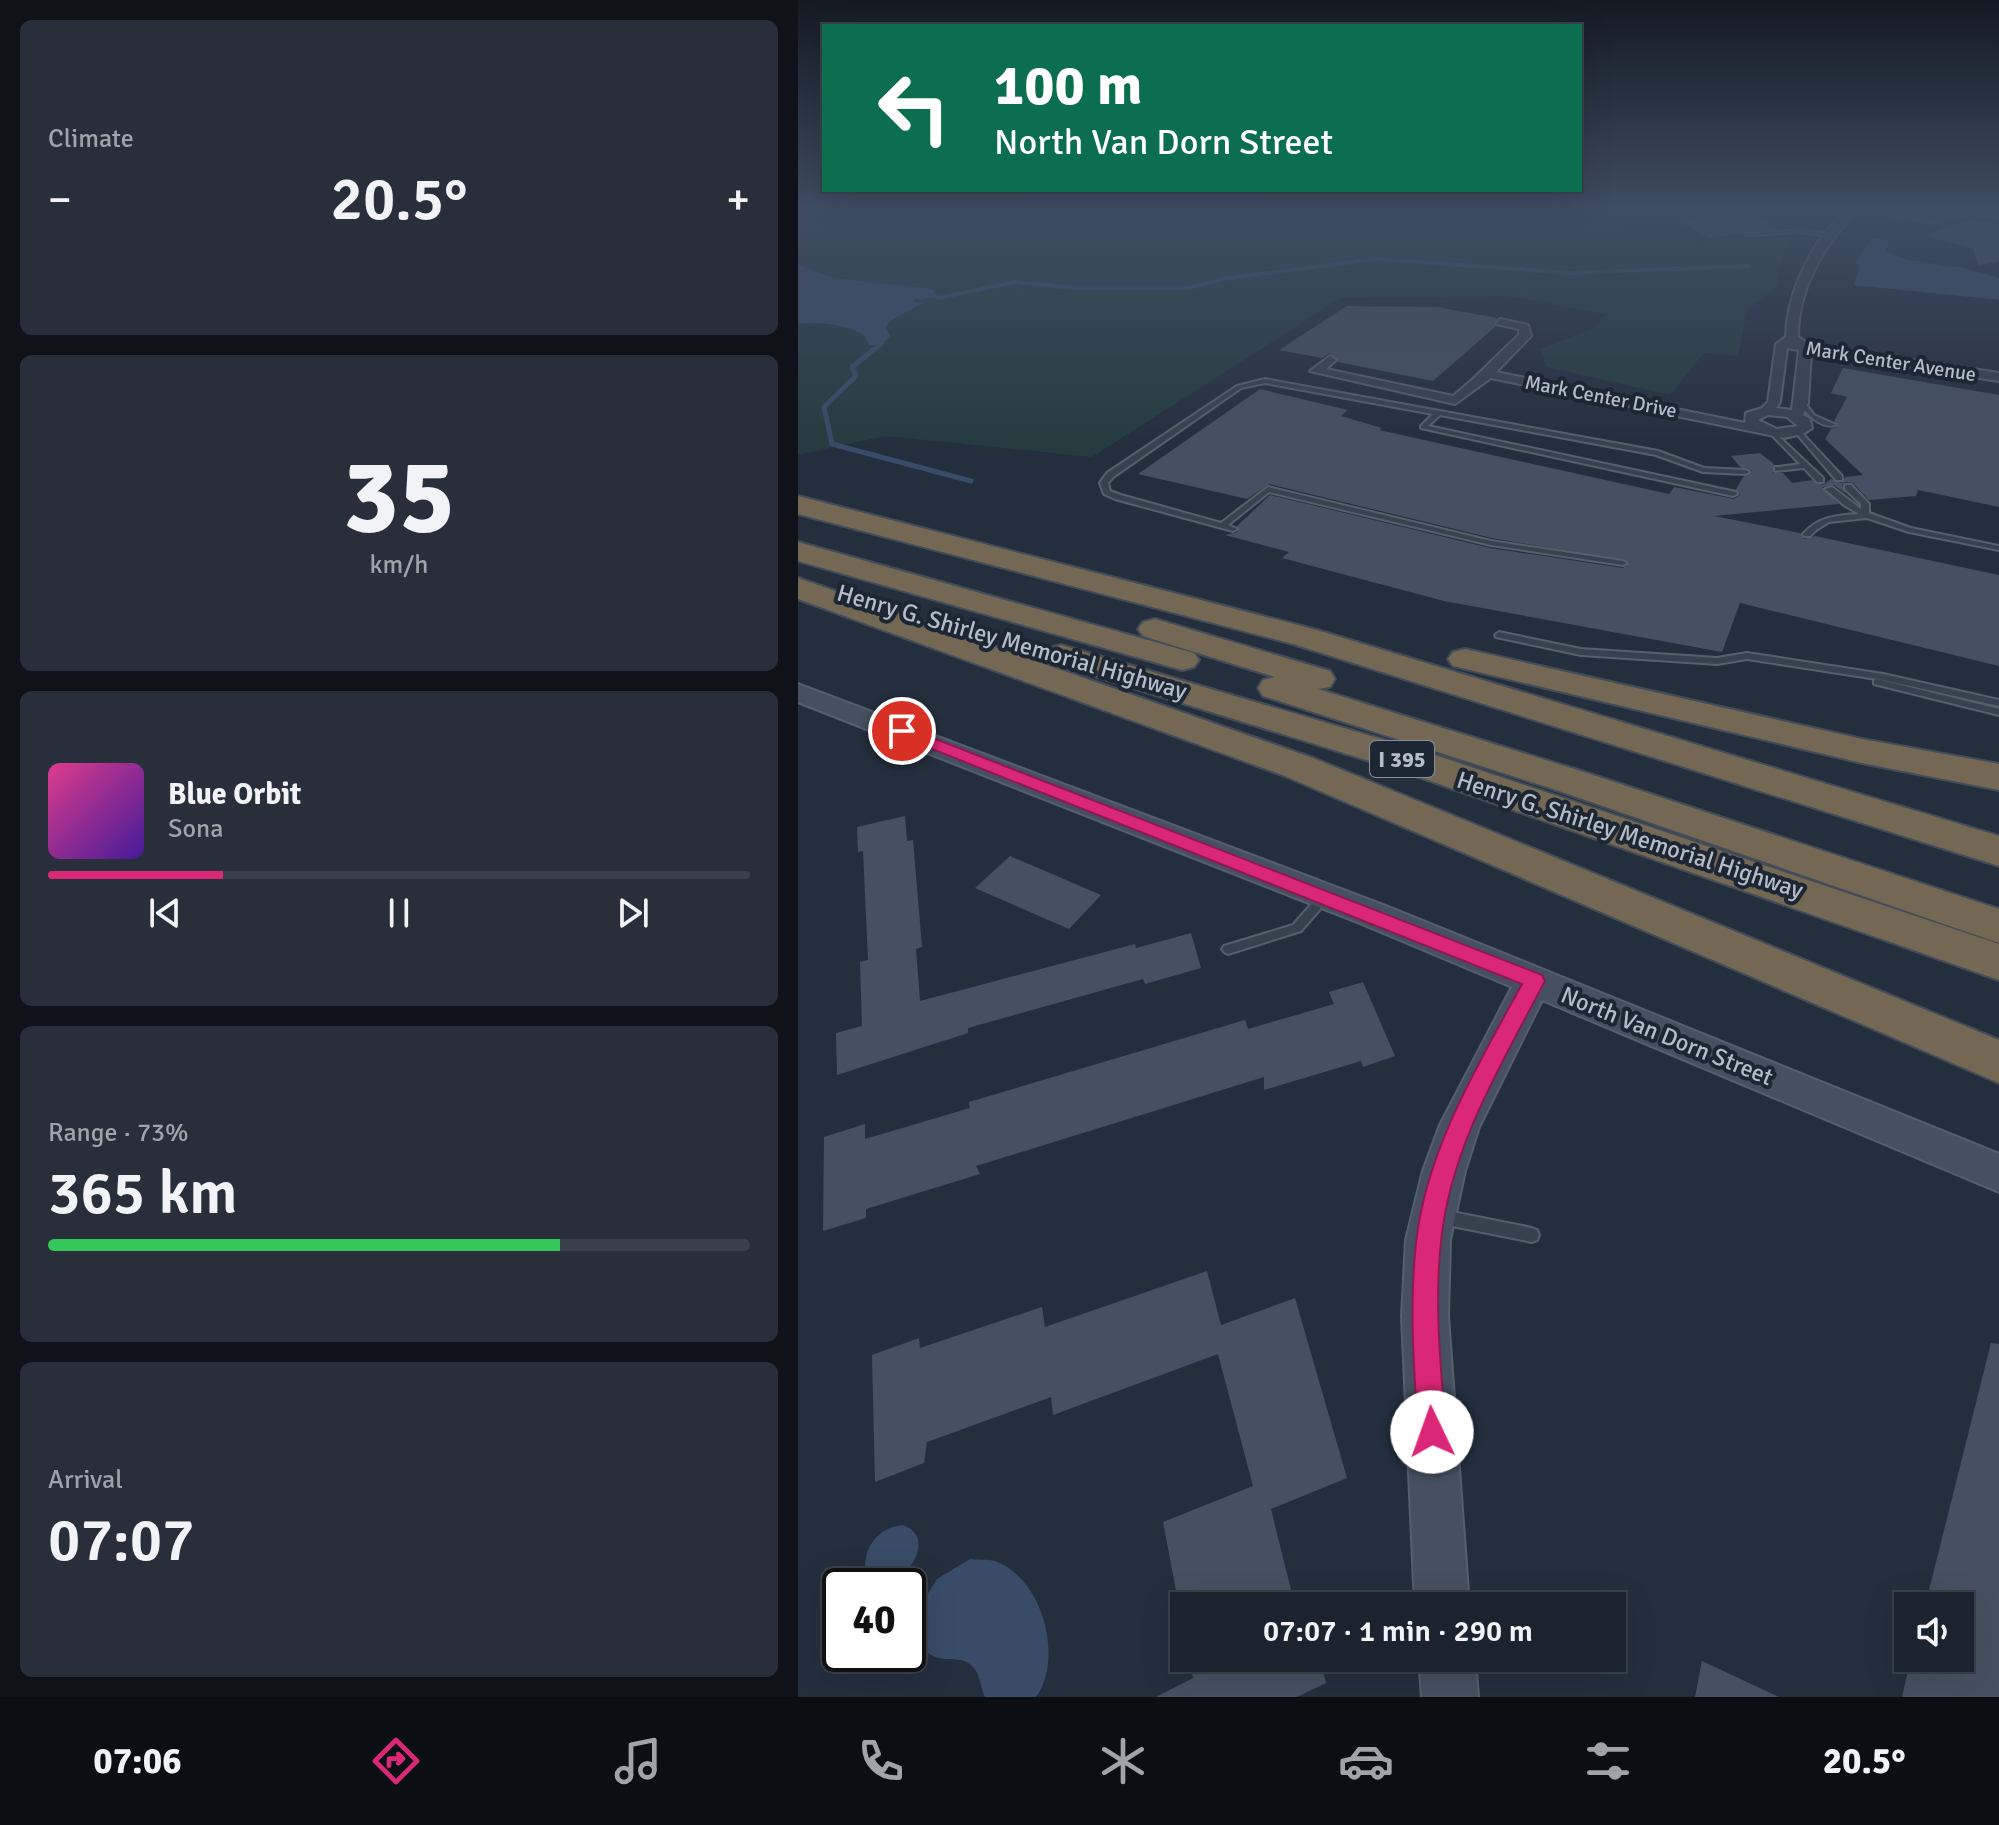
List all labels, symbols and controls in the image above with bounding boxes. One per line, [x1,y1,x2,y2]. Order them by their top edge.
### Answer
text: 100 m [994,51,1142,120]
icon: left [862,56,966,160]
text: North Van Dorn Street [994,120,1333,165]
text: Climate [48,123,134,155]
text: 20.5° [331,163,467,237]
text: − [48,173,72,227]
text: + [726,173,750,227]
street label: Mark Center Avenue [1804,336,1978,387]
street label: Mark Center Drive [1523,370,1679,423]
text: 35 [343,433,455,561]
text: km/h [370,549,428,581]
street label: Henry G. Shirley Memorial Highway [834,578,1190,706]
pin [868,697,936,765]
icon: arrive [880,709,924,753]
road number: I 395 [1370,741,1434,777]
street label: Henry G. Shirley Memorial Highway [1453,765,1807,905]
text: Blue Orbit [168,776,301,813]
text: Sona [168,813,223,845]
icon: previous [143,891,187,935]
icon: pause [377,891,421,935]
icon: next [611,891,655,935]
street label: North Van Dorn Street [1557,980,1777,1092]
text: Range · 73% [48,1117,189,1149]
text: 365 km [48,1157,237,1231]
position arrow [1390,1390,1474,1474]
text: Arrival [48,1464,123,1496]
text: 07:07 [48,1504,195,1578]
speed limit sign: 40 [822,1568,926,1672]
map controls [1894,1592,1974,1672]
button: sound [1894,1592,1974,1672]
text: 07:07 · 1 min · 290 m [1263,1613,1533,1650]
icon: directions [368,1733,424,1789]
icon: music [610,1733,666,1789]
icon: phone [853,1733,909,1789]
icon: climate [1095,1733,1151,1789]
icon: car [1338,1733,1394,1789]
icon: filters [1580,1733,1636,1789]
text: 07:06 [93,1739,182,1784]
text: 20.5° [1823,1739,1906,1784]

